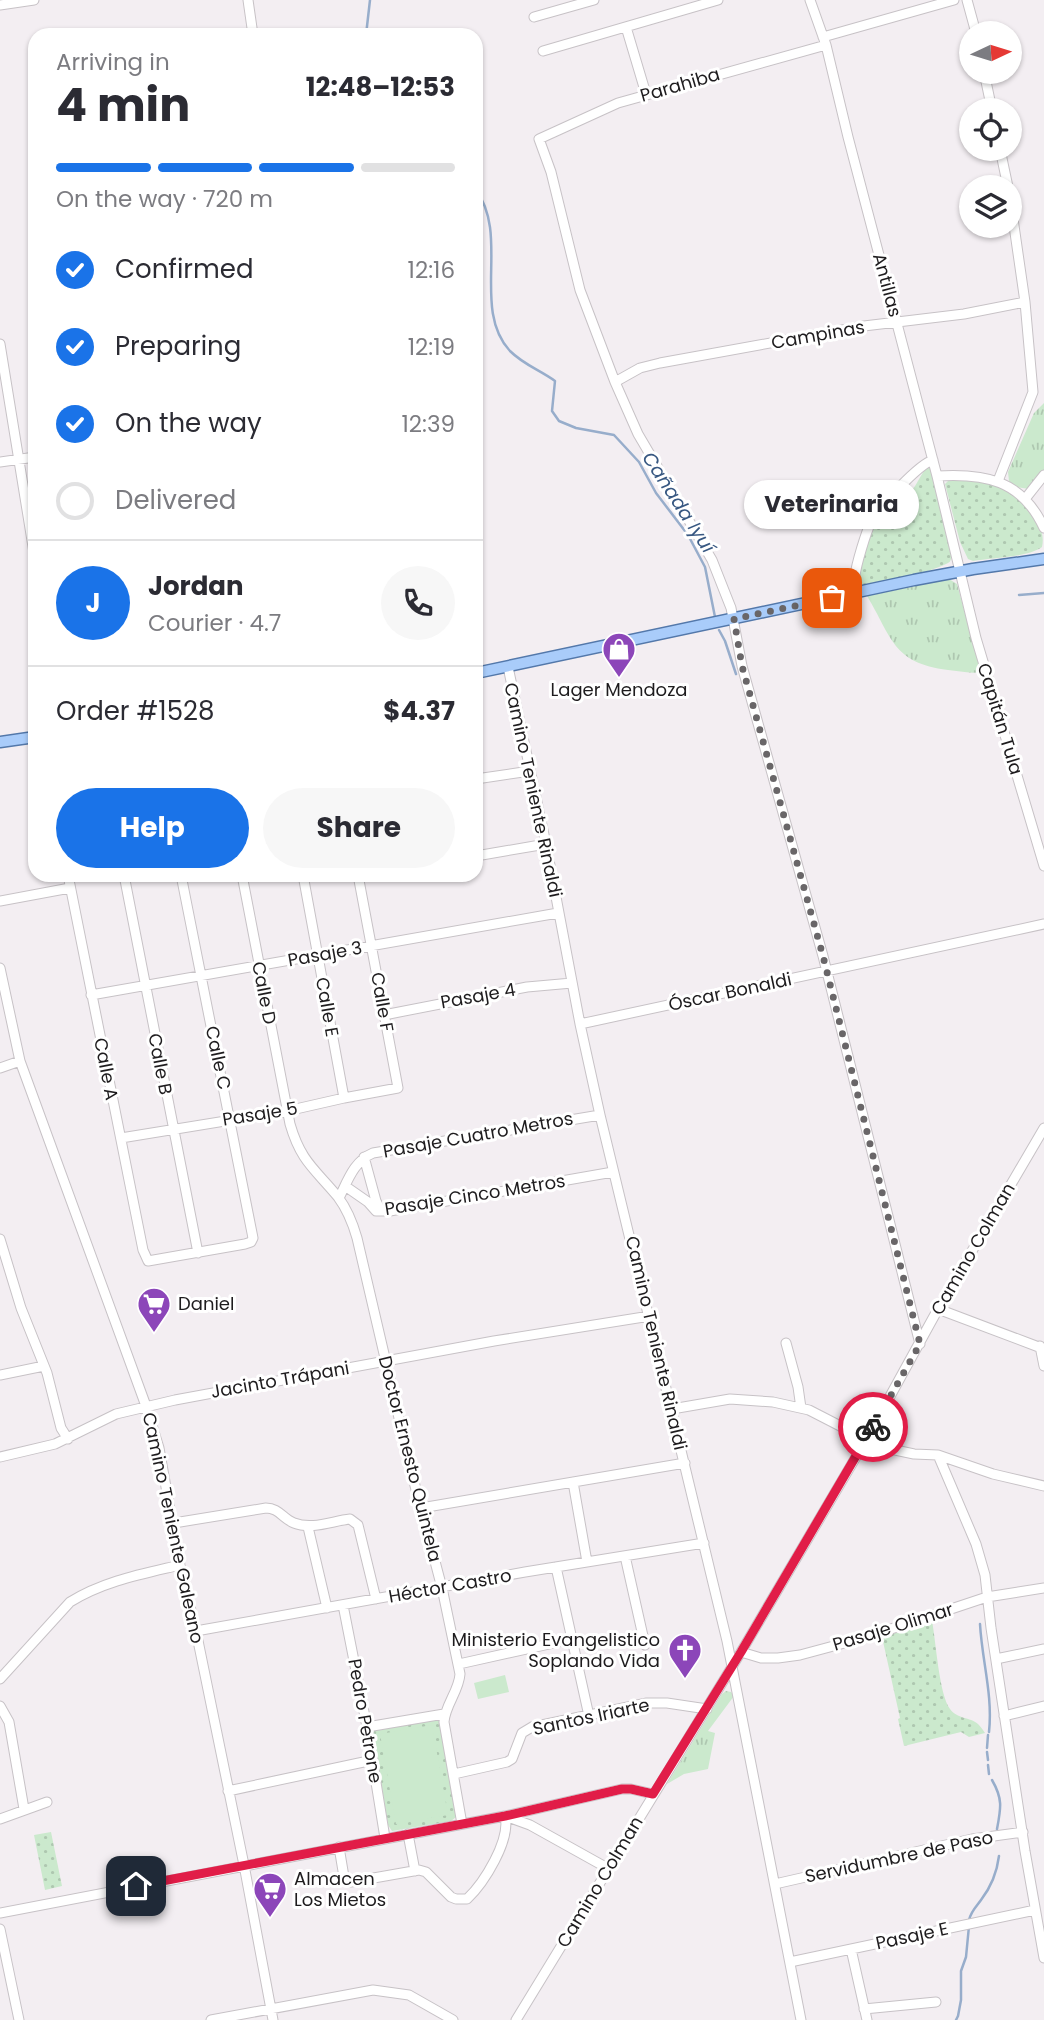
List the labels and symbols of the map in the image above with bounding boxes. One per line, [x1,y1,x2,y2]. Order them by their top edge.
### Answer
north arrow [959,21,1022,84]
street label: Parahiba [637,61,723,108]
street label: Antillas [867,250,908,320]
street label: Campinas [769,314,867,355]
water label: Cañada Iyuí [636,446,722,559]
callout: Veterinaria [744,479,920,528]
pin [802,568,862,628]
shop icon: Lager Mendoza [600,630,638,679]
street label: Capitán Tula [972,660,1029,778]
place label: Lager Mendoza [550,677,688,702]
street label: Camino Teniente Rinaldi [498,680,568,900]
street label: Pasaje 3 [286,935,364,972]
street label: Calle D [246,959,283,1027]
street label: Óscar Bonaldi [666,966,794,1017]
street label: Calle F [365,970,400,1034]
street label: Calle E [310,975,345,1039]
street label: Pasaje 4 [438,977,517,1014]
street label: Calle C [200,1024,237,1092]
street label: Calle B [142,1031,179,1097]
street label: Calle A [88,1036,125,1102]
street label: Pasaje 5 [220,1095,299,1132]
street label: Pasaje Cuatro Metros [381,1105,575,1164]
street label: Pasaje Cinco Metros [383,1168,567,1221]
street label: Camino Colman [925,1178,1021,1319]
street label: Camino Teniente Rinaldi [620,1233,693,1452]
supermarket icon: Daniel [135,1285,173,1334]
place label: Daniel [178,1291,234,1316]
street label: Doctor Ernesto Quintela [373,1353,448,1565]
street label: Jacinto Trápani [209,1355,351,1404]
courier [838,1392,908,1462]
street label: Camino Teniente Galeano [137,1410,210,1646]
street label: Héctor Castro [386,1562,513,1609]
street label: Pasaje Olimar [829,1596,957,1657]
place label: Ministerio Evangelistico Soplando Vida [452,1627,660,1673]
church icon: Ministerio Evangelistico Soplando Vida [666,1631,704,1680]
street label: Pedro Petrone [342,1657,389,1785]
street label: Santos Iriarte [530,1692,652,1741]
street label: Camino Colman [550,1811,649,1952]
street label: Servidumbre de Paso [803,1824,995,1889]
pin [106,1856,166,1916]
place label: Almacen Los Mietos [294,1866,386,1912]
supermarket icon: Almacen Los Mietos [251,1870,289,1919]
street label: Pasaje E [873,1916,951,1955]

